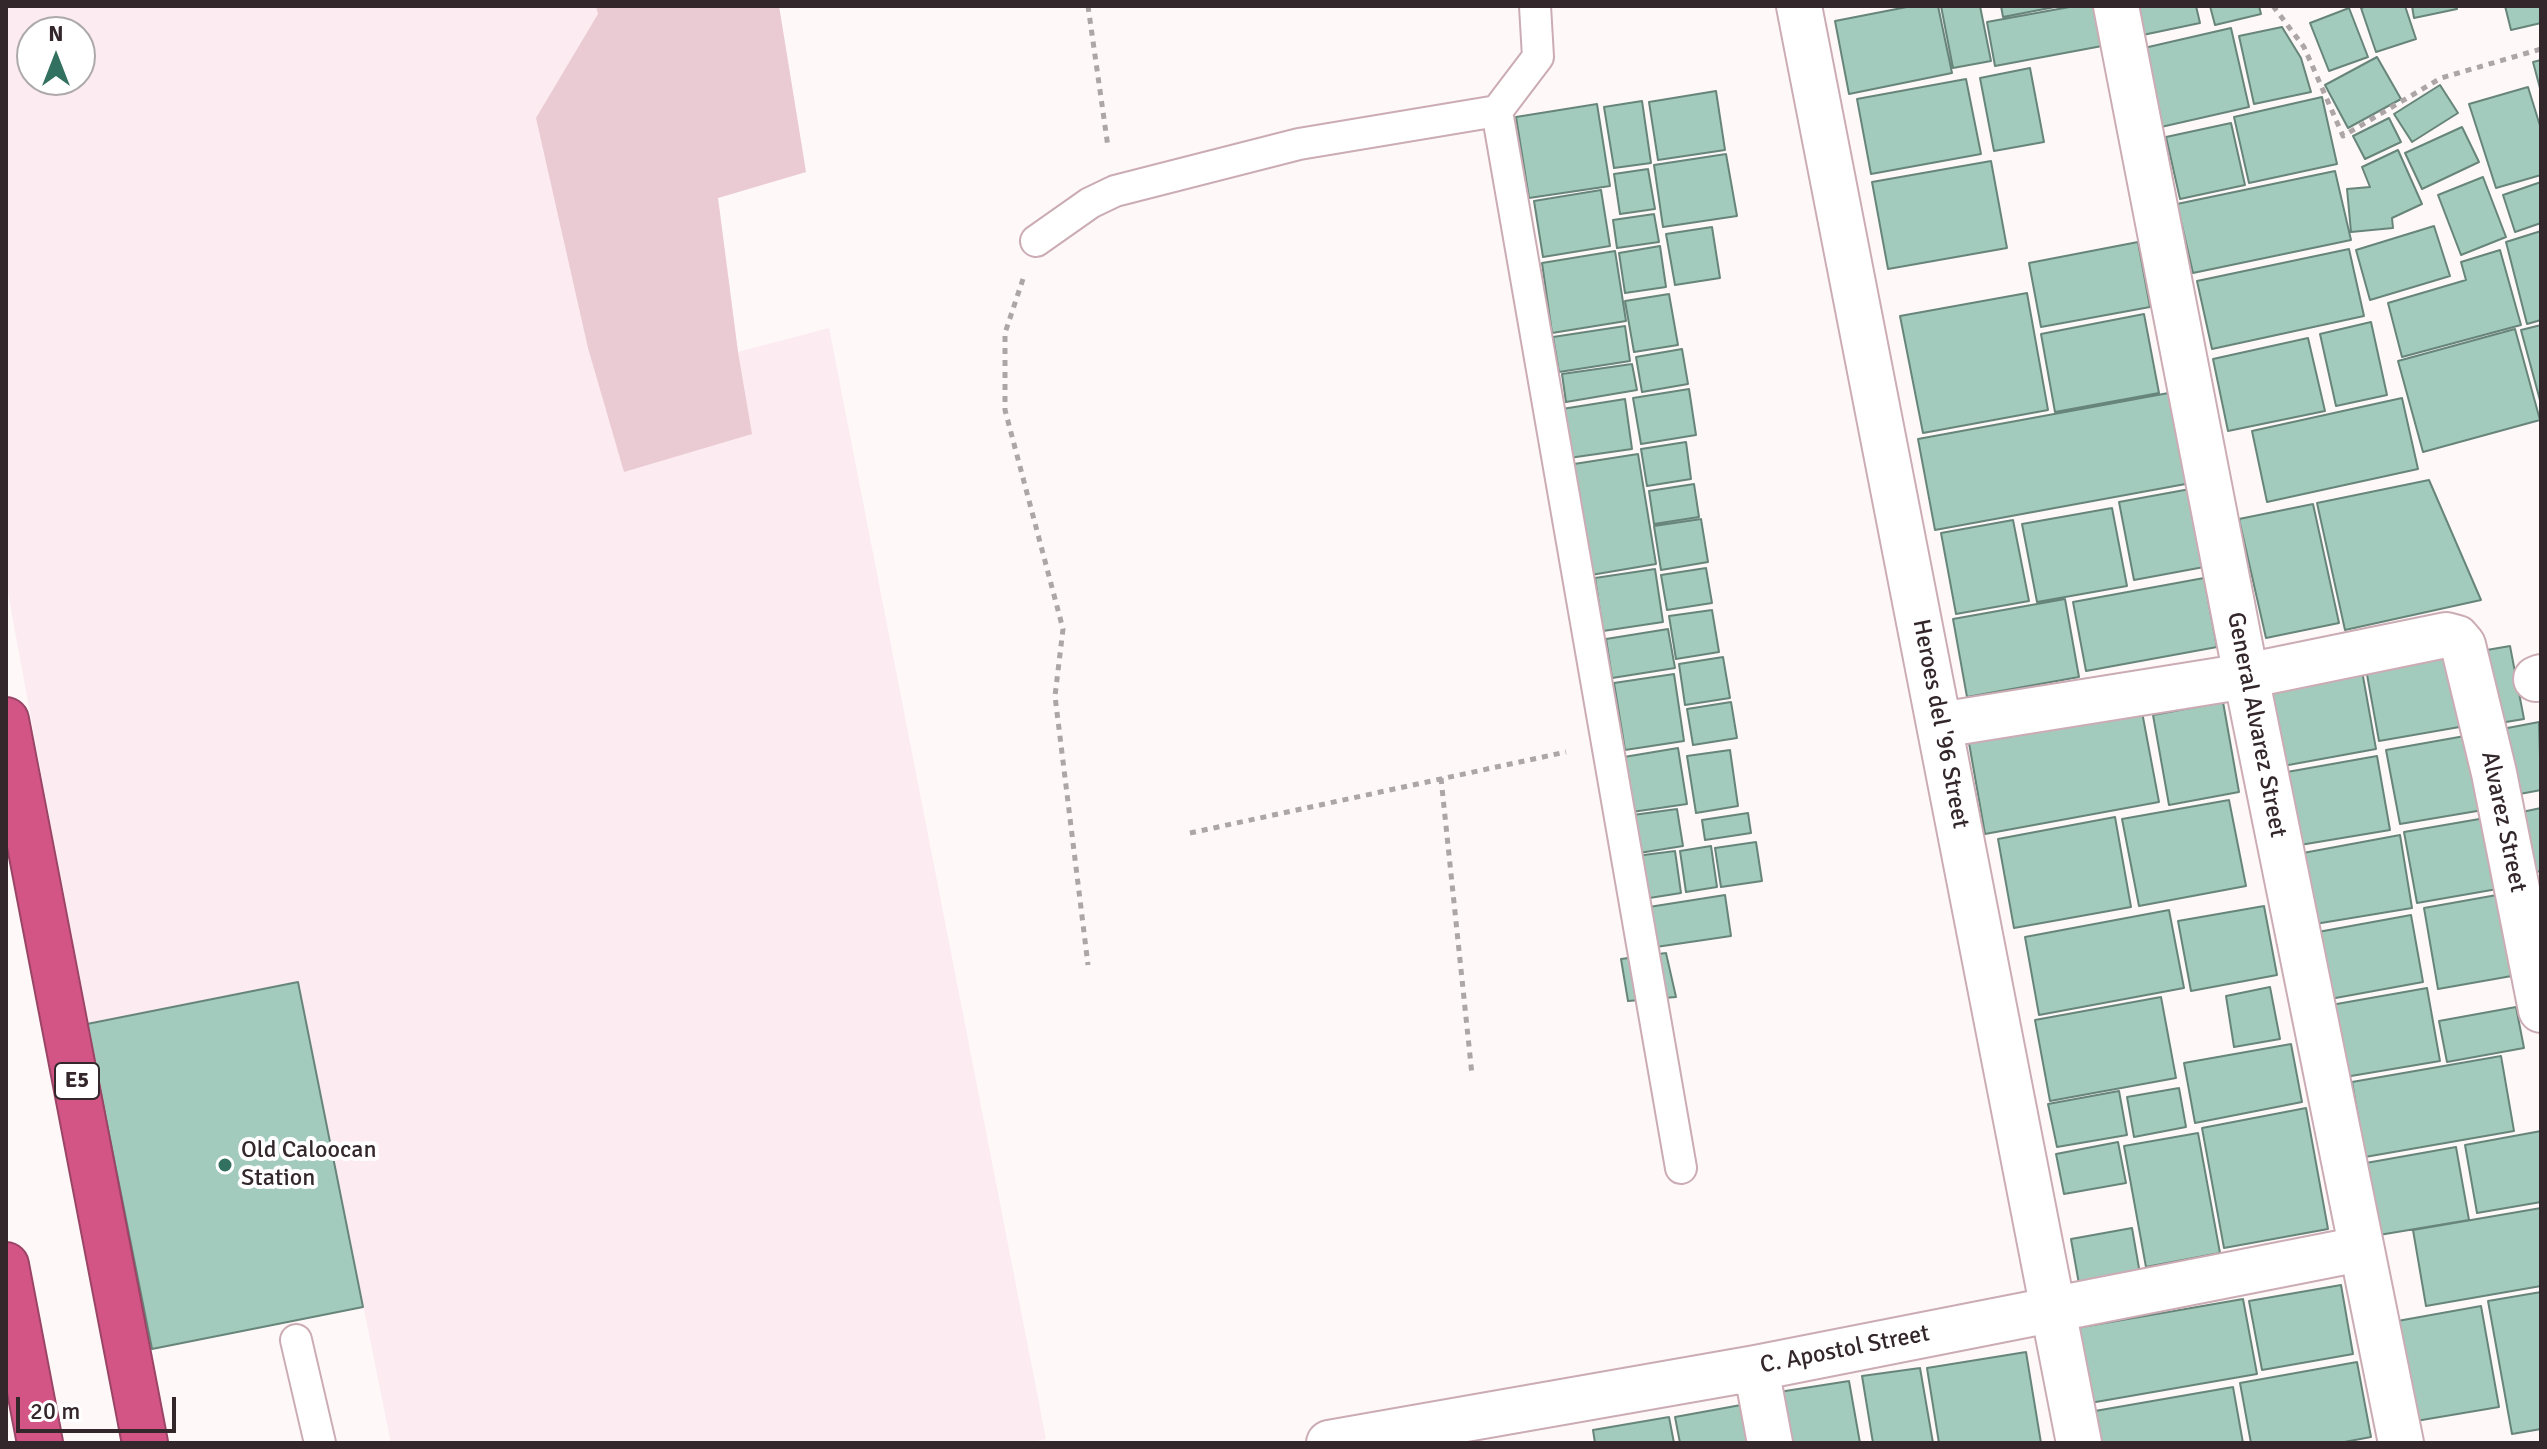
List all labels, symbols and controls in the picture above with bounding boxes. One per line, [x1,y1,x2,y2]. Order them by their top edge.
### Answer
north arrow [16,16,96,96]
text: N [48,20,64,47]
street label: General Alvarez Street [2220,610,2292,840]
street label: Heroes del '96 Street [1906,617,1974,831]
street label: Alvarez Street [2474,749,2532,895]
road number: E5 [55,1063,99,1099]
place label: Old Caloocan Station [241,1137,377,1193]
marker: Old Caloocan Station [216,1156,234,1174]
street label: C. Apostol Street [1758,1319,1932,1381]
scale bar [20,1381,180,1431]
text: 20 m [30,1396,80,1426]

